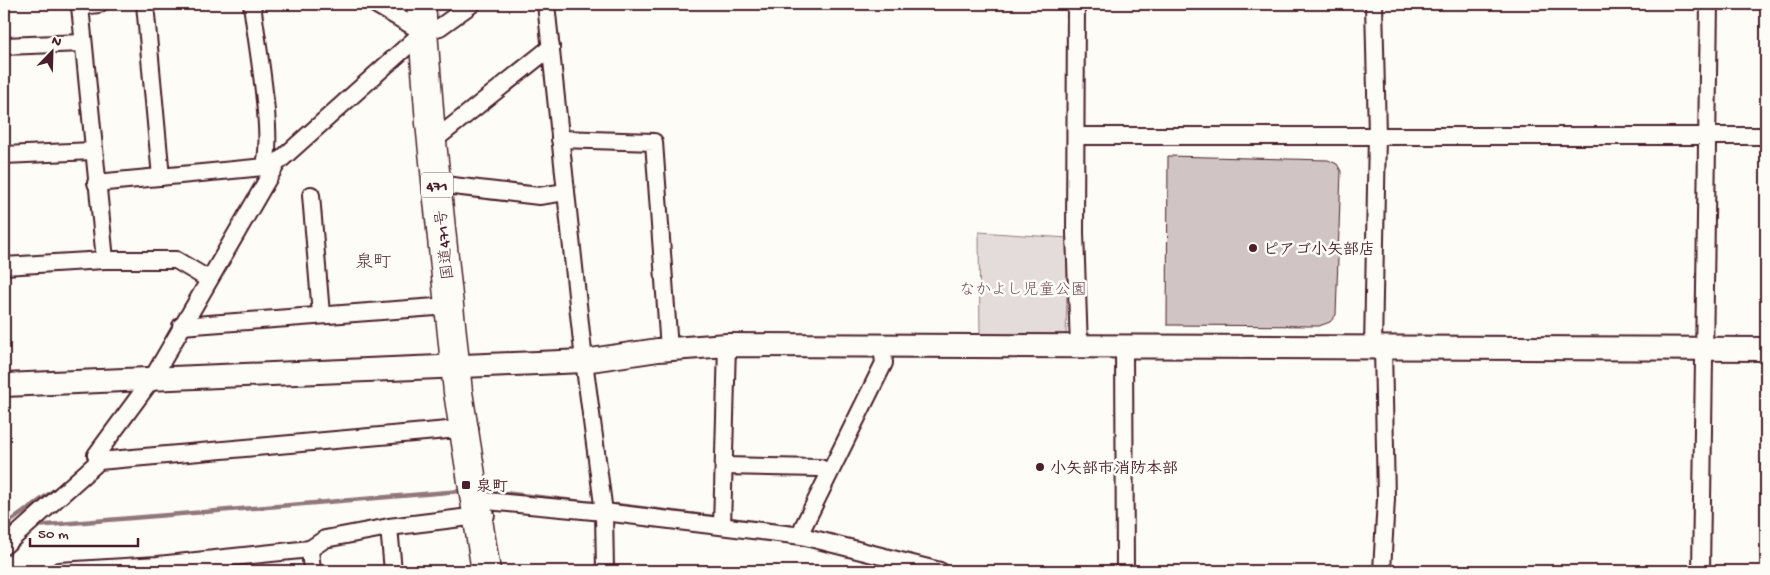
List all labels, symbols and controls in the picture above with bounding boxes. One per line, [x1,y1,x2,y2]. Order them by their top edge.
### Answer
north arrow [28,28,78,78]
text: N [49,33,64,52]
road number: 471 [421,172,453,198]
street label: 国道471号 [432,209,460,281]
place label: ピアゴ小矢部店 [1263,240,1375,261]
marker: ピアゴ小矢部店 [1247,242,1259,254]
district label: 泉町 [355,252,391,274]
park label: なかよし児童公園 [959,280,1087,301]
place label: 小矢部市消防本部 [1050,459,1178,480]
marker: 小矢部市消防本部 [1034,461,1046,473]
place label: 泉町 [476,477,508,498]
marker: 泉町 [460,479,472,491]
scale bar [30,515,138,547]
text: 50 m [38,526,69,544]

